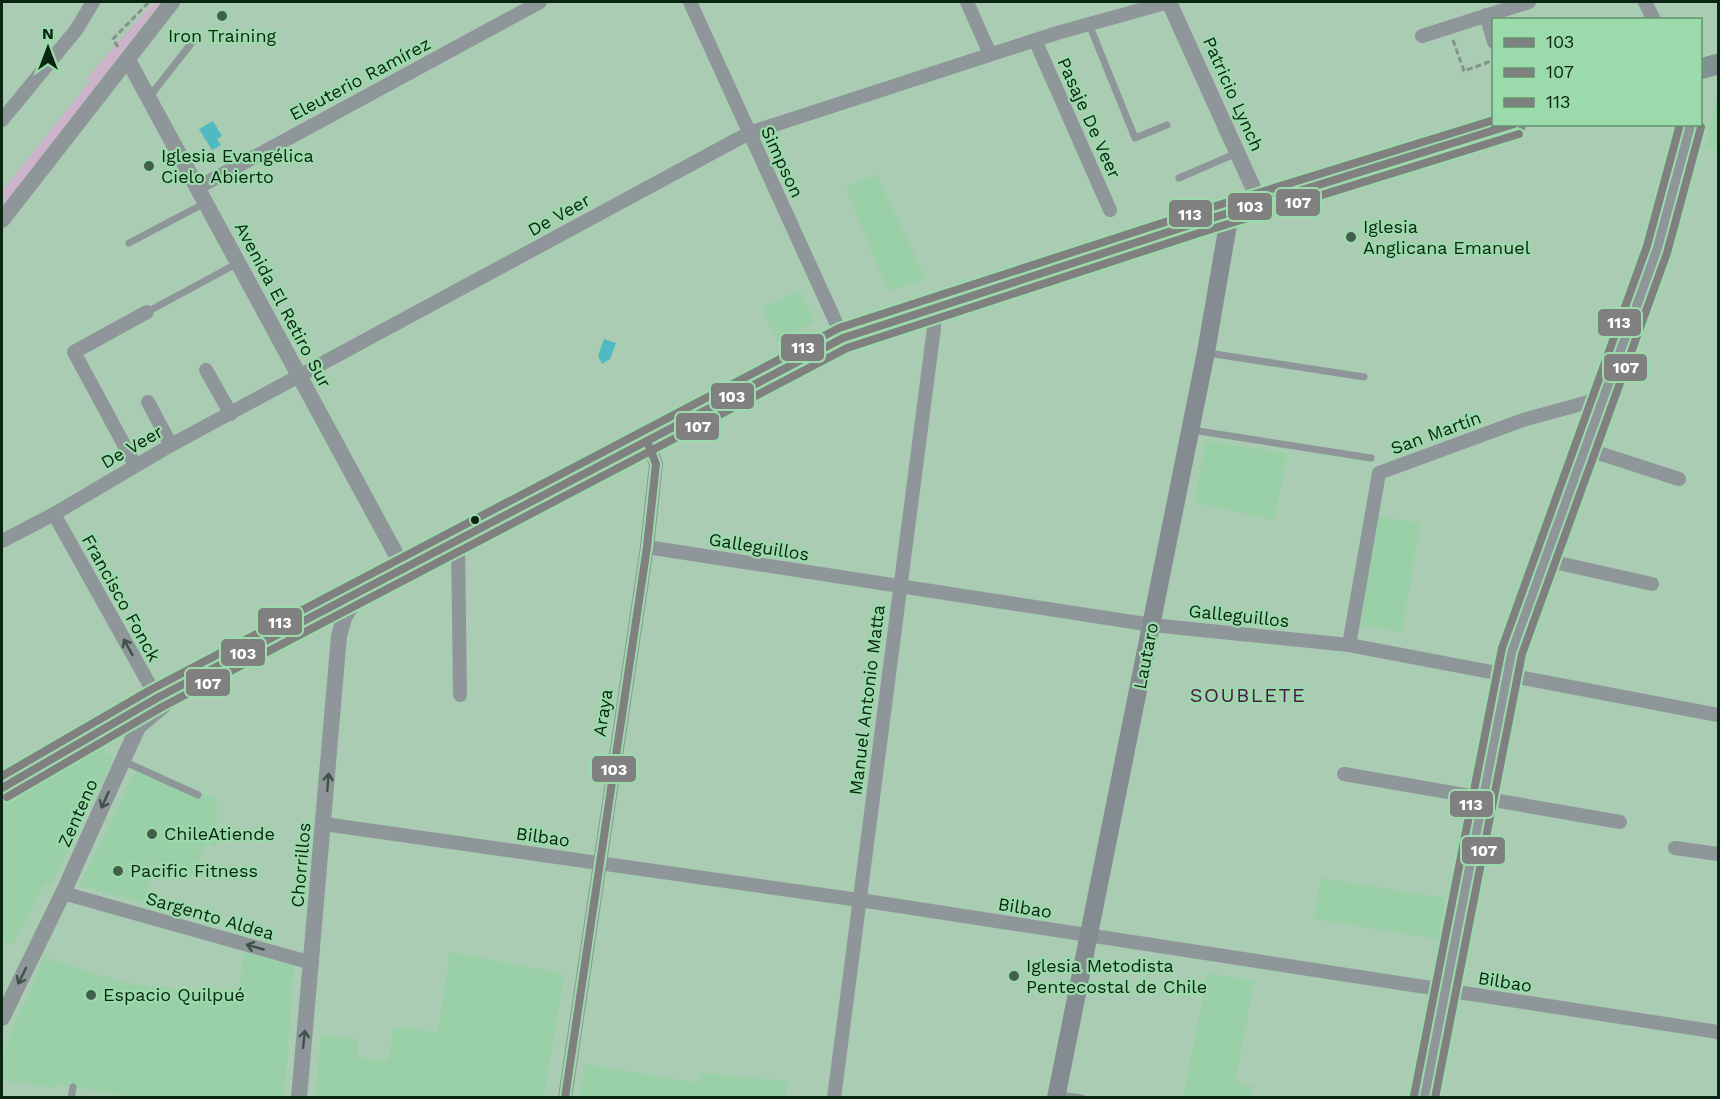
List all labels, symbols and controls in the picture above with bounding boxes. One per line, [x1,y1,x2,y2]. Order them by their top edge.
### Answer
marker: Iron Training [215,9,229,23]
north arrow [18,18,78,78]
legend [1492,18,1702,126]
text: N [42,24,54,43]
place label: Iron Training [168,25,277,46]
text: 103 [1546,31,1574,52]
street label: Eleuterio Ramírez [286,33,434,125]
street label: Patricio Lynch [1199,33,1268,154]
street label: Pasaje De Veer [1053,54,1125,181]
text: 107 [1546,61,1574,82]
text: 113 [1546,91,1571,112]
street label: Simpson [757,123,808,201]
place label: Iglesia Evangélica Cielo Abierto [161,145,314,187]
marker: Iglesia Evangélica Cielo Abierto [142,159,156,173]
line badge: 107 [1275,188,1321,217]
street label: De Veer [524,189,594,240]
line badge: 103 [1227,192,1273,221]
text: 107 [1285,193,1312,212]
text: 103 [1237,197,1263,216]
line badge: 113 [1168,199,1213,228]
text: 113 [1178,205,1202,224]
place label: Iglesia Anglicana Emanuel [1363,216,1531,258]
street label: Avenida El Retiro Sur [231,218,336,391]
marker: Iglesia Anglicana Emanuel [1344,230,1358,244]
line badge: 113 [1597,308,1642,337]
text: 113 [1607,313,1631,332]
line badge: 113 [780,333,825,362]
text: 113 [791,338,815,357]
line badge: 107 [1603,353,1648,382]
text: 107 [1613,358,1640,377]
line badge: 103 [710,382,755,410]
text: 103 [719,387,745,406]
street label: San Martín [1388,406,1484,459]
line badge: 107 [675,412,720,441]
text: 107 [685,417,712,436]
street label: De Veer [97,421,166,473]
unlabelled marker [469,514,481,526]
street label: Galleguillos [707,528,811,565]
street label: Francisco Fonck [78,530,165,665]
street label: Galleguillos [1188,600,1291,631]
street label: Manuel Antonio Matta [844,604,889,796]
line badge: 113 [257,607,303,636]
text: 113 [268,613,292,632]
street label: Lautaro [1129,621,1162,691]
line badge: 103 [220,638,266,667]
one-way arrow [122,639,134,656]
text: 103 [230,644,256,663]
line badge: 107 [185,668,231,697]
text: 107 [195,674,222,693]
district label: SOUBLETE [1190,683,1306,707]
street label: Araya [588,688,617,738]
line badge: 103 [591,755,637,783]
text: 103 [601,760,627,779]
one-way arrow [322,773,333,793]
street label: Zenteno [53,776,102,850]
one-way arrow [99,790,111,808]
line badge: 113 [1449,790,1494,818]
text: 113 [1459,795,1483,814]
street label: Chorrillos [286,822,315,908]
street label: Bilbao [515,822,571,851]
place label: ChileAtiende [164,823,275,844]
marker: ChileAtiende [145,827,159,841]
line badge: 107 [1461,836,1506,865]
text: 107 [1471,841,1498,860]
place label: Pacific Fitness [130,860,258,881]
marker: Pacific Fitness [111,864,125,878]
street label: Sargento Aldea [144,887,277,944]
street label: Bilbao [997,893,1054,922]
one-way arrow [246,941,265,952]
place label: Iglesia Metodista Pentecostal de Chile [1026,955,1207,997]
one-way arrow [16,967,28,985]
street label: Bilbao [1477,967,1534,996]
marker: Iglesia Metodista Pentecostal de Chile [1007,969,1021,983]
place label: Espacio Quilpué [103,984,245,1005]
marker: Espacio Quilpué [84,988,98,1002]
one-way arrow [299,1030,310,1050]

